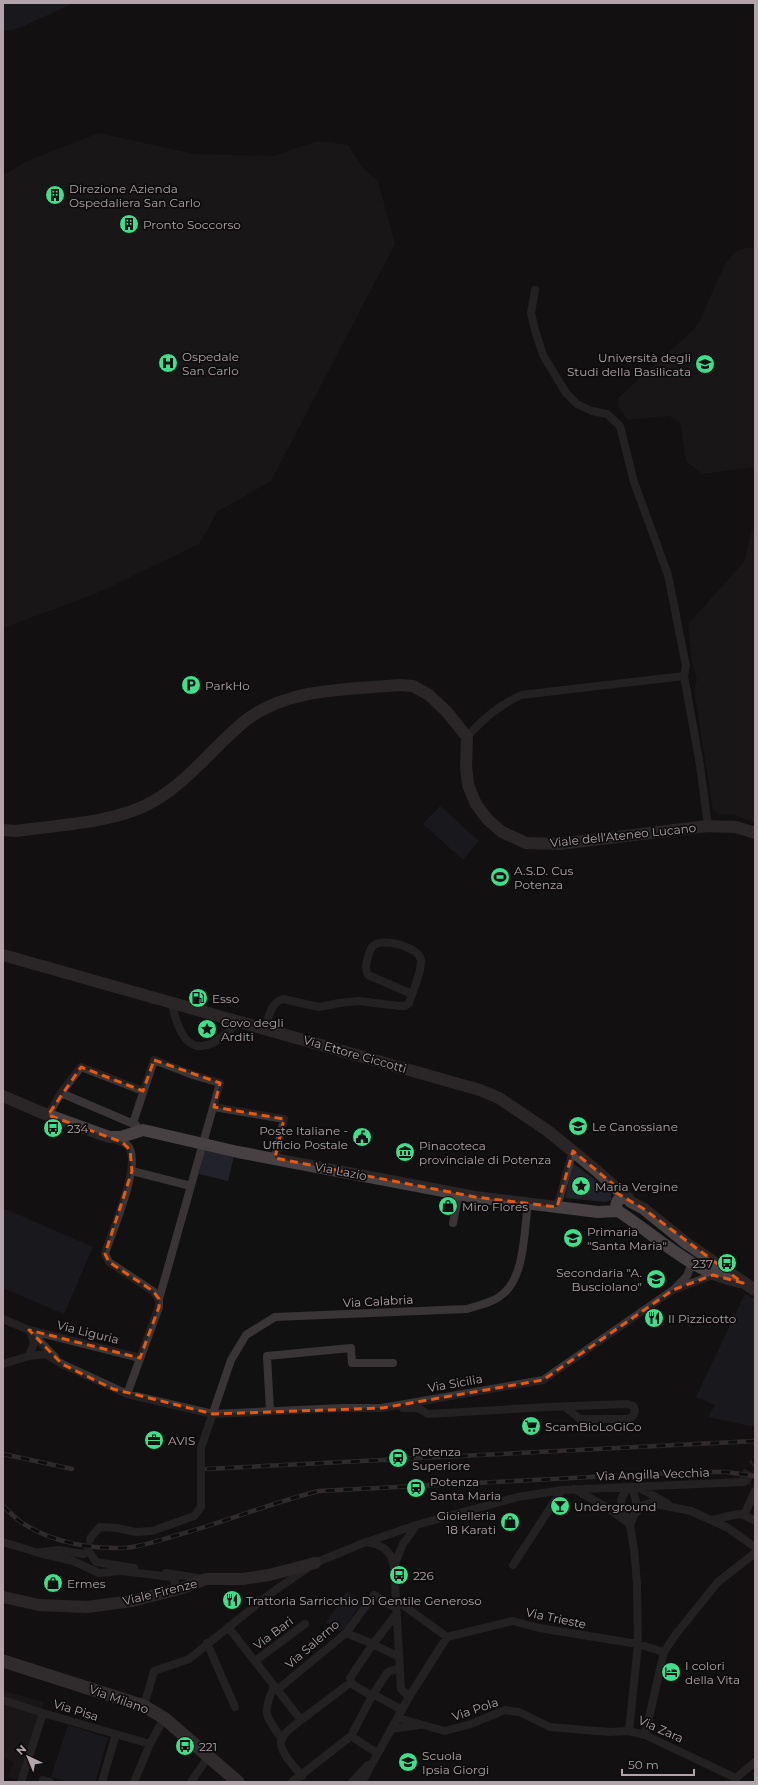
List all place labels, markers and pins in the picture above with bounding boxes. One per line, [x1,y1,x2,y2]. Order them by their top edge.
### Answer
place label: Direzione Azienda Ospedaliera San Carlo [69,181,200,210]
building icon: Direzione Azienda Ospedaliera San Carlo [44,184,66,206]
building icon: Pronto Soccorso [118,213,140,235]
place label: Pronto Soccorso [143,217,241,232]
place label: Ospedale San Carlo [182,349,239,378]
place label: Università degli Studi della Basilicata [567,350,691,379]
hospital icon: Ospedale San Carlo [157,352,179,374]
school or university icon: Università degli Studi della Basilicata [694,353,716,375]
parking icon: ParkHo [180,674,202,696]
place label: ParkHo [205,678,250,693]
place label: A.S.D. Cus Potenza [514,863,574,892]
sports icon: A.S.D. Cus Potenza [489,866,511,888]
fuel station icon: Esso [187,987,209,1009]
place label: Esso [212,991,239,1006]
place label: Covo degli Arditi [221,1015,284,1044]
place icon: Covo degli Arditi [196,1018,218,1040]
school or university icon: Le Canossiane [567,1115,589,1137]
bus stop icon: 234 [42,1117,64,1139]
place label: Le Canossiane [592,1119,678,1134]
place label: 234 [67,1121,89,1136]
place label: Poste Italiane - Ufficio Postale [259,1123,348,1152]
public building icon: Poste Italiane - Ufficio Postale [351,1126,373,1148]
place label: Pinacoteca provinciale di Potenza [419,1138,551,1167]
museum icon: Pinacoteca provinciale di Potenza [394,1141,416,1163]
place icon: Maria Vergine [570,1175,592,1197]
place label: Maria Vergine [595,1179,678,1194]
shop icon: Miro Flores [437,1195,459,1217]
place label: Miro Flores [462,1199,528,1214]
place label: Primaria "Santa Maria" [587,1224,667,1253]
school or university icon: Primaria "Santa Maria" [562,1227,584,1249]
bus stop icon: 237 [716,1252,738,1274]
place label: 237 [693,1256,713,1271]
place label: Secondaria "A. Busciolano" [556,1265,642,1294]
school or university icon: Secondaria "A. Busciolano" [645,1268,667,1290]
restaurant icon: Il Pizzicotto [643,1307,665,1329]
place label: Il Pizzicotto [668,1311,736,1326]
supermarket icon: ScamBioLoGiCo [520,1415,542,1437]
place label: ScamBioLoGiCo [545,1419,642,1434]
office icon: AVIS [143,1429,165,1451]
place label: AVIS [168,1433,195,1448]
place label: Potenza Superiore [412,1444,470,1473]
station icon: Potenza Superiore [387,1447,409,1469]
place label: Potenza Santa Maria [430,1474,501,1503]
station icon: Potenza Santa Maria [405,1477,427,1499]
bar icon: Underground [549,1495,571,1517]
place label: Underground [574,1499,656,1514]
place label: Gioielleria 18 Karati [437,1508,496,1537]
shop icon: Gioielleria 18 Karati [499,1511,521,1533]
bus stop icon: 226 [388,1564,410,1586]
place label: 226 [413,1568,434,1583]
shop icon: Ermes [42,1572,64,1594]
place label: Ermes [67,1576,106,1591]
restaurant icon: Trattoria Sarricchio Di Gentile Generoso [221,1589,243,1611]
place label: Trattoria Sarricchio Di Gentile Generoso [246,1593,482,1608]
place label: I colori della Vita [685,1658,740,1687]
hotel icon: I colori della Vita [660,1661,682,1683]
bus stop icon: 221 [174,1735,196,1757]
place label: 221 [199,1739,217,1754]
place label: Scuola Ipsia Giorgi [422,1748,489,1777]
school or university icon: Scuola Ipsia Giorgi [397,1751,419,1773]

